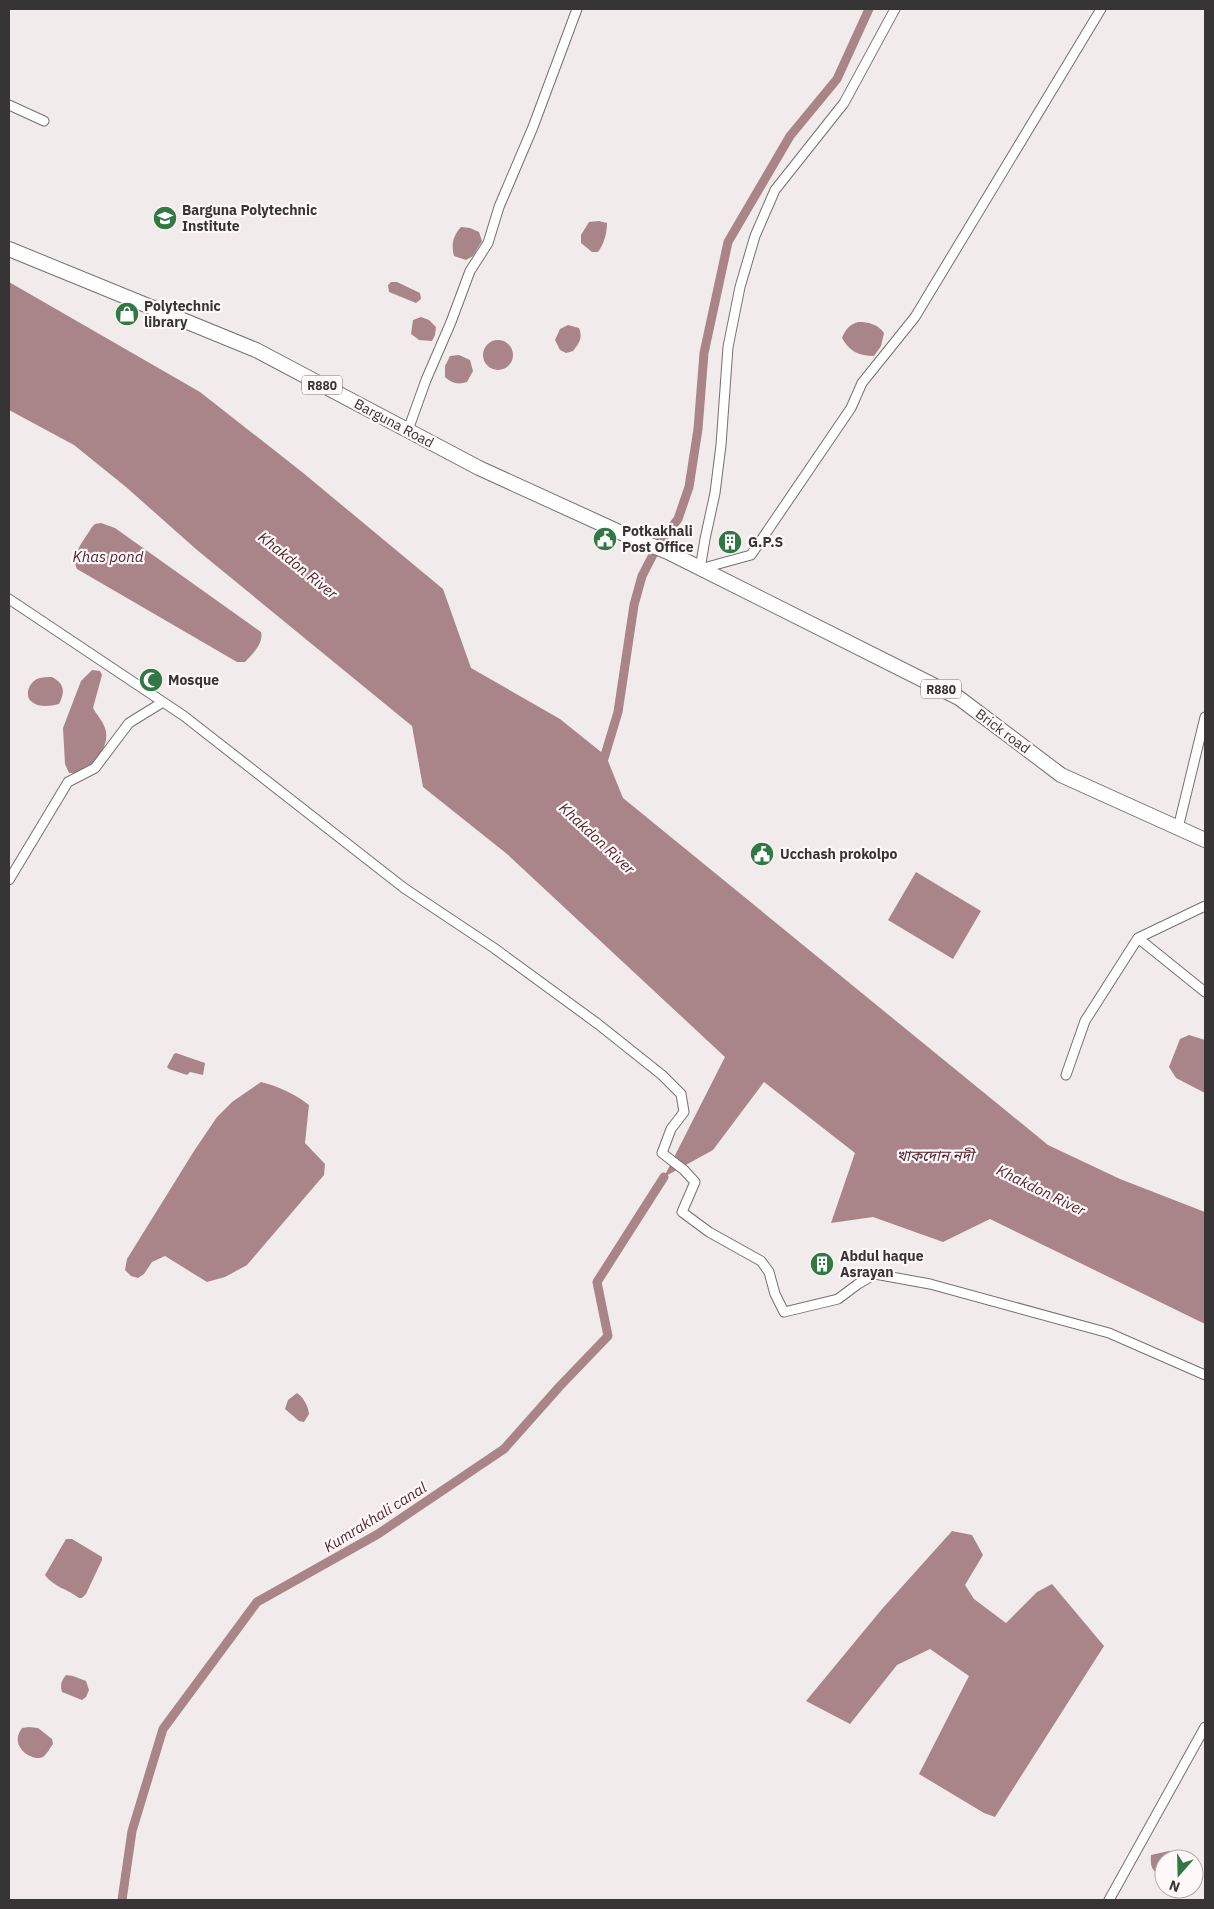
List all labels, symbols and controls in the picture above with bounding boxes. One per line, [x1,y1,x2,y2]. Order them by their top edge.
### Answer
place label: Barguna Polytechnic Institute [182,201,317,235]
school or university icon: Barguna Polytechnic Institute [152,205,178,231]
place label: Polytechnic library [144,297,221,331]
shop icon: Polytechnic library [114,301,140,327]
road number: R880 [302,376,342,394]
street label: Barguna Road [351,394,437,452]
place label: Potkakhali Post Office [622,522,694,556]
public building icon: Potkakhali Post Office [592,526,618,552]
water label: Khakdon River [254,527,342,603]
building icon: G.P.S [717,529,743,555]
place label: G.P.S [748,533,784,551]
water label: Khas pond [72,547,144,566]
mosque icon: Mosque [138,667,164,693]
place label: Mosque [168,671,219,689]
road number: R880 [921,680,961,699]
street label: Brick road [972,705,1034,757]
water label: Khakdon River [555,798,639,878]
public building icon: Ucchash prokolpo [749,841,775,867]
place label: Ucchash prokolpo [780,845,897,863]
water label: খাকদোন নদী [896,1146,977,1165]
water label: Khakdon River [993,1160,1089,1220]
place label: Abdul haque Asrayan [840,1247,924,1281]
building icon: Abdul haque Asrayan [809,1251,835,1277]
water label: Kumrakhali canal [320,1478,430,1556]
north arrow [1154,1849,1204,1899]
text: N [1167,1876,1182,1896]

